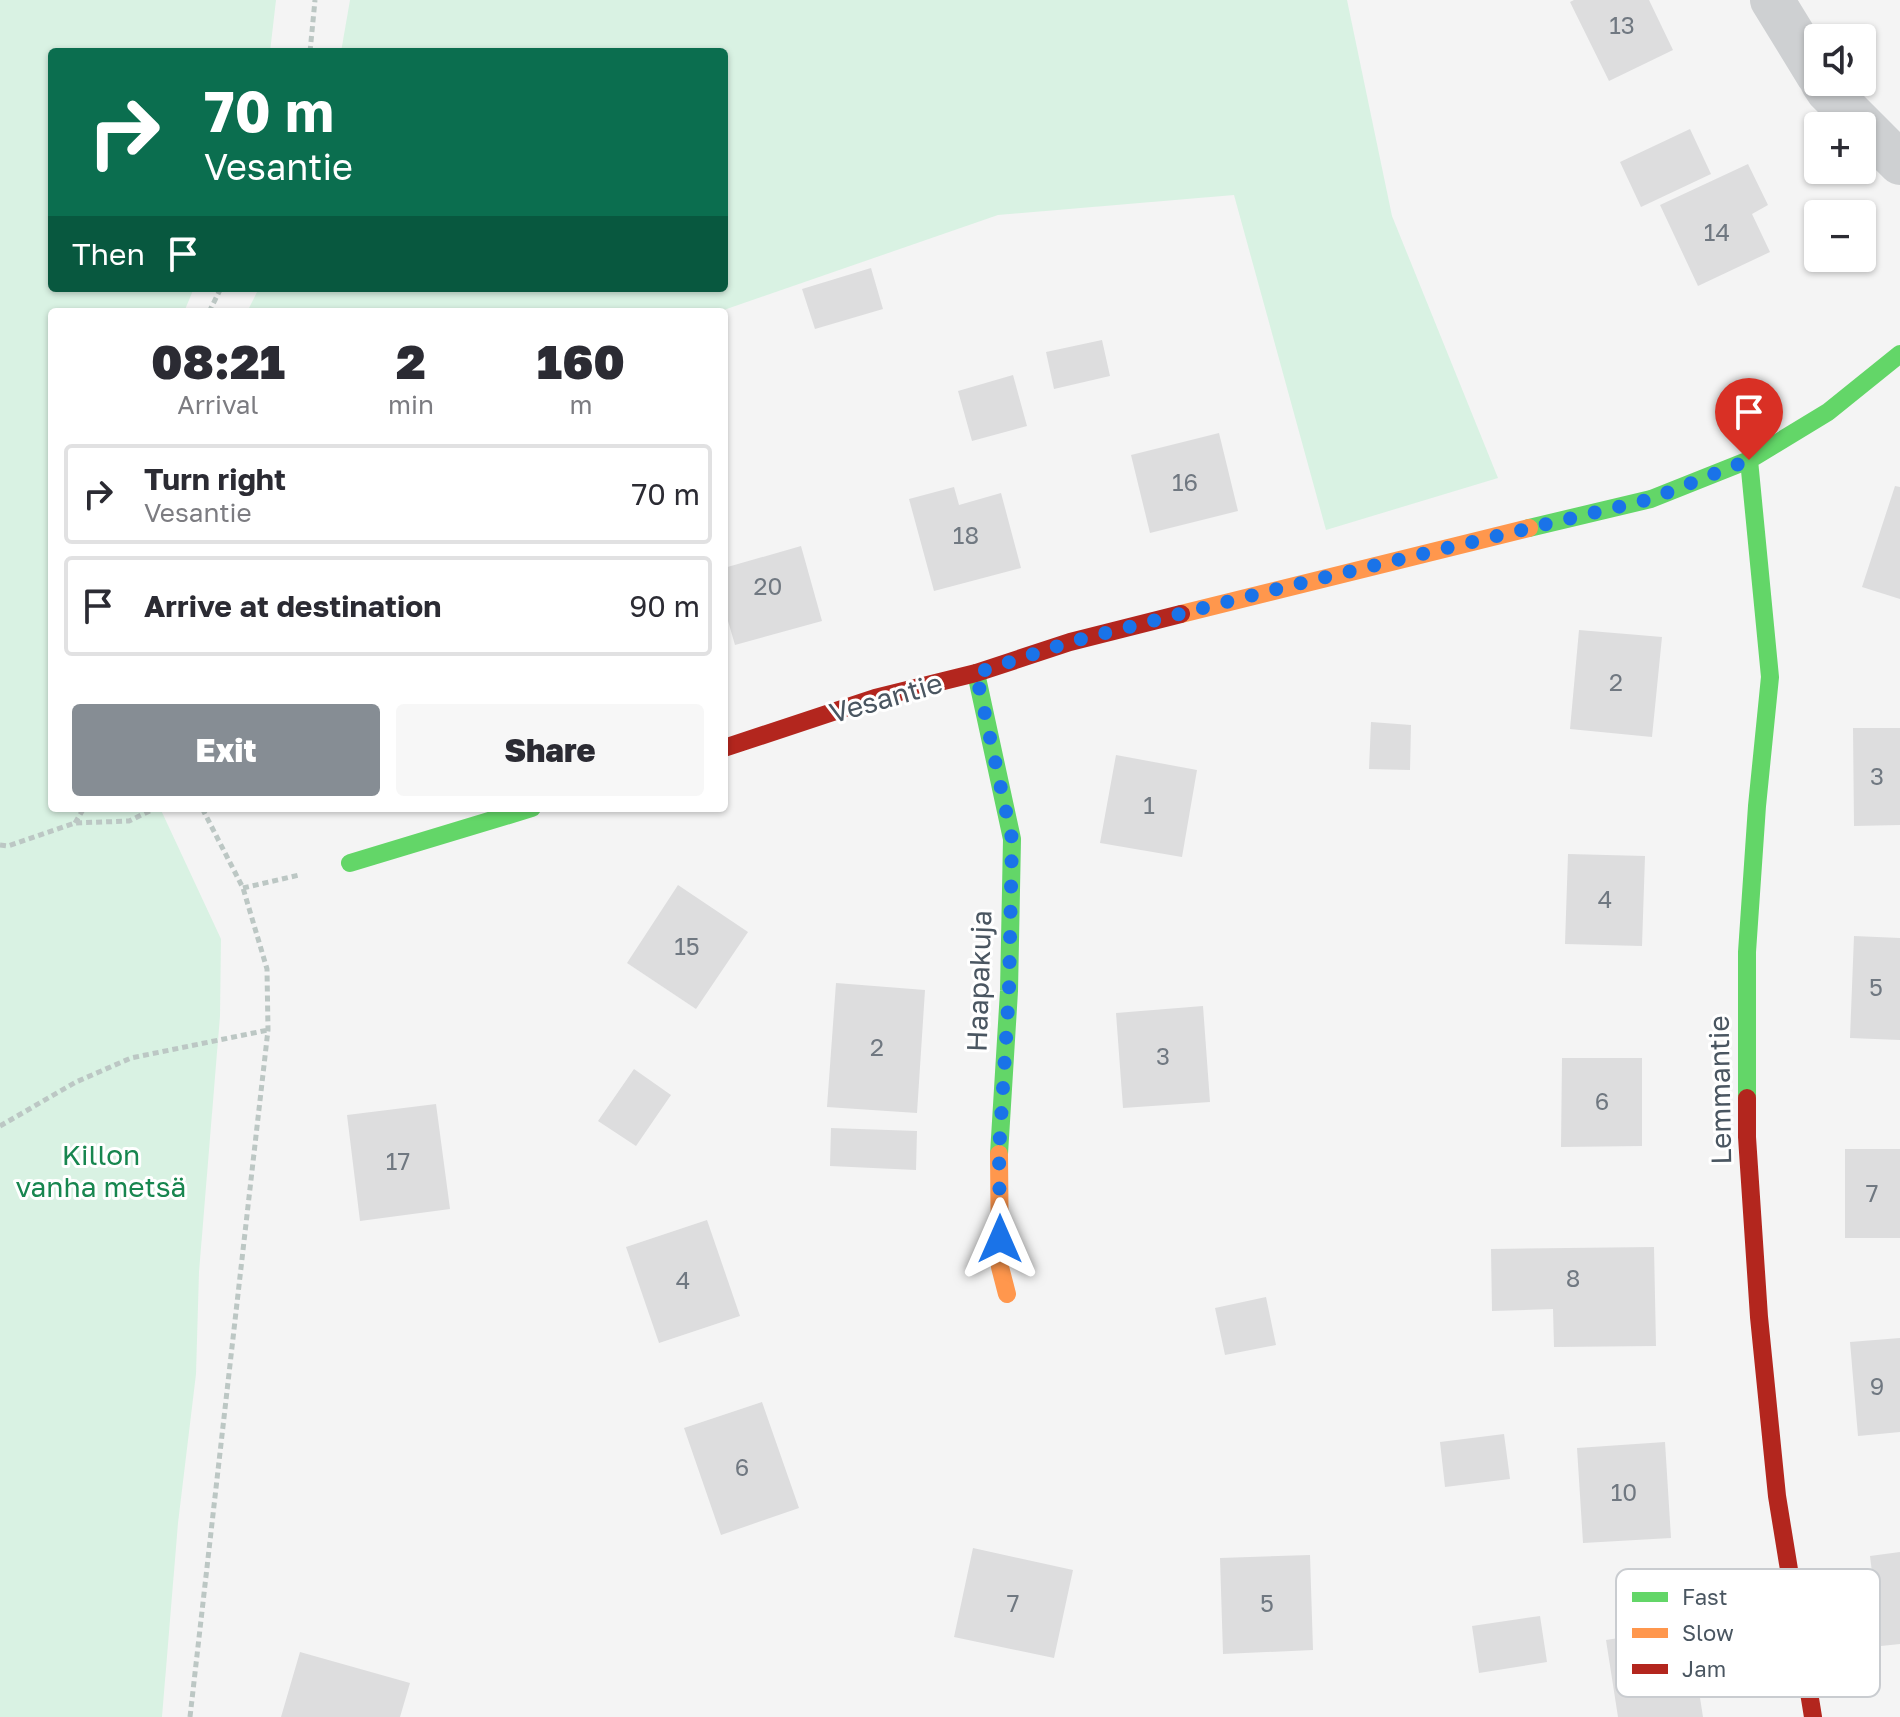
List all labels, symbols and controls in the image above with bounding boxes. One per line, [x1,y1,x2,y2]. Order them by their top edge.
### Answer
house number: 13 [1609,10,1635,39]
map controls [1804,24,1876,272]
button: sound [1804,24,1876,96]
text: 70 m [204,77,334,144]
icon: right [72,80,176,184]
button: + [1804,112,1876,184]
text: Vesantie [204,145,353,188]
button: − [1804,200,1876,272]
house number: 14 [1704,217,1730,246]
icon: arrive [161,232,205,276]
text: Then [72,236,145,272]
text: 08:21 [151,332,285,390]
text: 2 [396,332,426,390]
text: 160 [537,332,625,390]
pin [1715,378,1783,460]
text: Arrival [177,389,259,420]
text: min [388,389,434,420]
text: m [569,389,592,420]
icon: arrive [1727,390,1771,434]
text: Turn right [144,461,286,497]
house number: 16 [1172,467,1198,496]
icon: right [76,472,120,516]
text: 70 m [631,476,700,512]
text: Vesantie [144,497,252,528]
house number: 18 [953,520,979,549]
house number: 20 [754,571,782,600]
icon: arrive [76,584,120,628]
text: Arrive at destination [144,588,441,624]
text: 90 m [629,588,700,624]
street label: Vesantie [826,666,946,729]
house number: 2 [1609,667,1623,696]
button: Exit [72,704,380,796]
button: Share [396,704,704,796]
house number: 3 [1870,761,1884,790]
house number: 1 [1143,790,1155,819]
house number: 4 [1598,884,1612,913]
street label: Haapakuja [960,909,997,1053]
house number: 15 [674,931,700,960]
house number: 5 [1869,972,1883,1001]
street label: Lemmantie [1702,1015,1737,1165]
house number: 2 [870,1032,884,1061]
house number: 3 [1156,1041,1170,1070]
house number: 6 [1595,1086,1609,1115]
park label: Killon vanha metsä [16,1138,186,1203]
house number: 17 [386,1146,410,1175]
house number: 7 [1866,1178,1878,1207]
position arrow [958,1197,1042,1281]
house number: 8 [1566,1263,1580,1292]
house number: 4 [676,1265,690,1294]
house number: 9 [1870,1371,1884,1400]
house number: 6 [735,1452,749,1481]
house number: 10 [1611,1477,1637,1506]
legend [1616,1569,1880,1697]
text: Fast [1682,1583,1728,1610]
house number: 7 [1007,1588,1019,1617]
house number: 5 [1260,1588,1274,1617]
text: Slow [1682,1619,1734,1646]
text: Jam [1682,1655,1726,1682]

